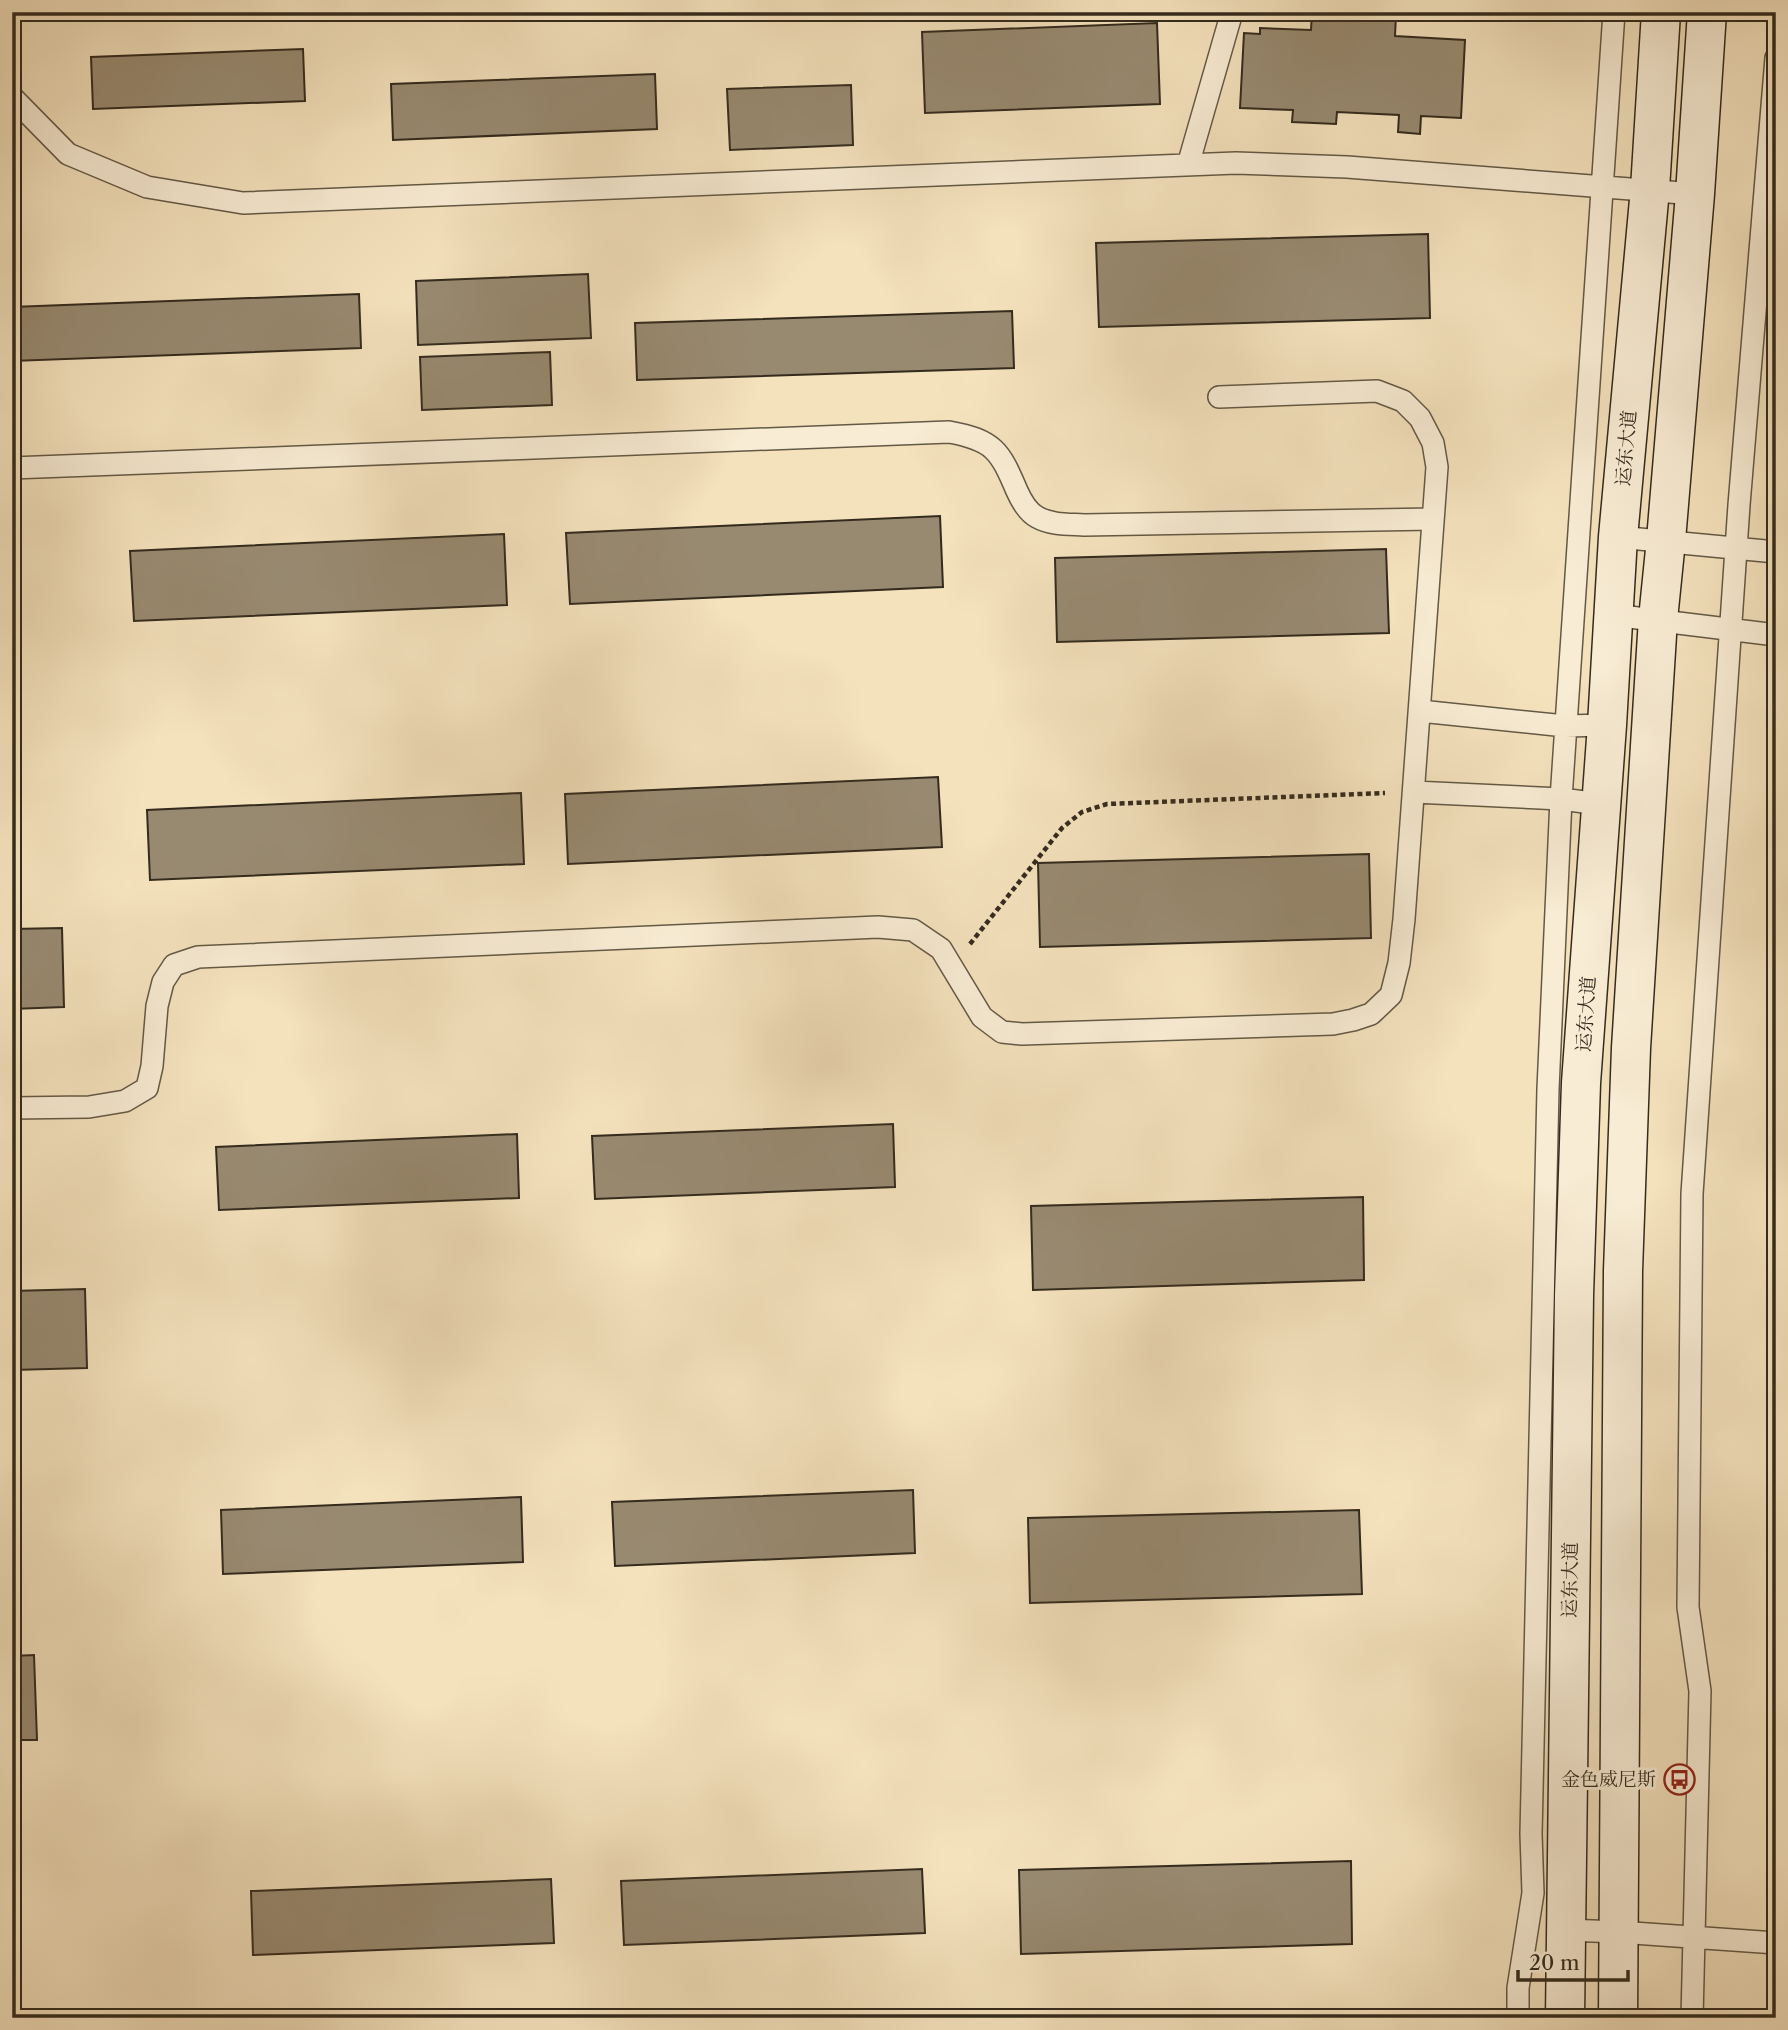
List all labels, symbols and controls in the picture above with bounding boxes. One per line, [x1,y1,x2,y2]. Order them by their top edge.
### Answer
street label: 运东大道 [1611,409,1641,487]
street label: 运东大道 [1572,975,1600,1053]
street label: 运东大道 [1558,1542,1582,1618]
bus stop icon: 金色威尼斯 [1662,1762,1696,1796]
place label: 金色威尼斯 [1561,1768,1656,1791]
scale bar [1518,1939,1629,1983]
text: 20 m [1529,1950,1580,1975]

